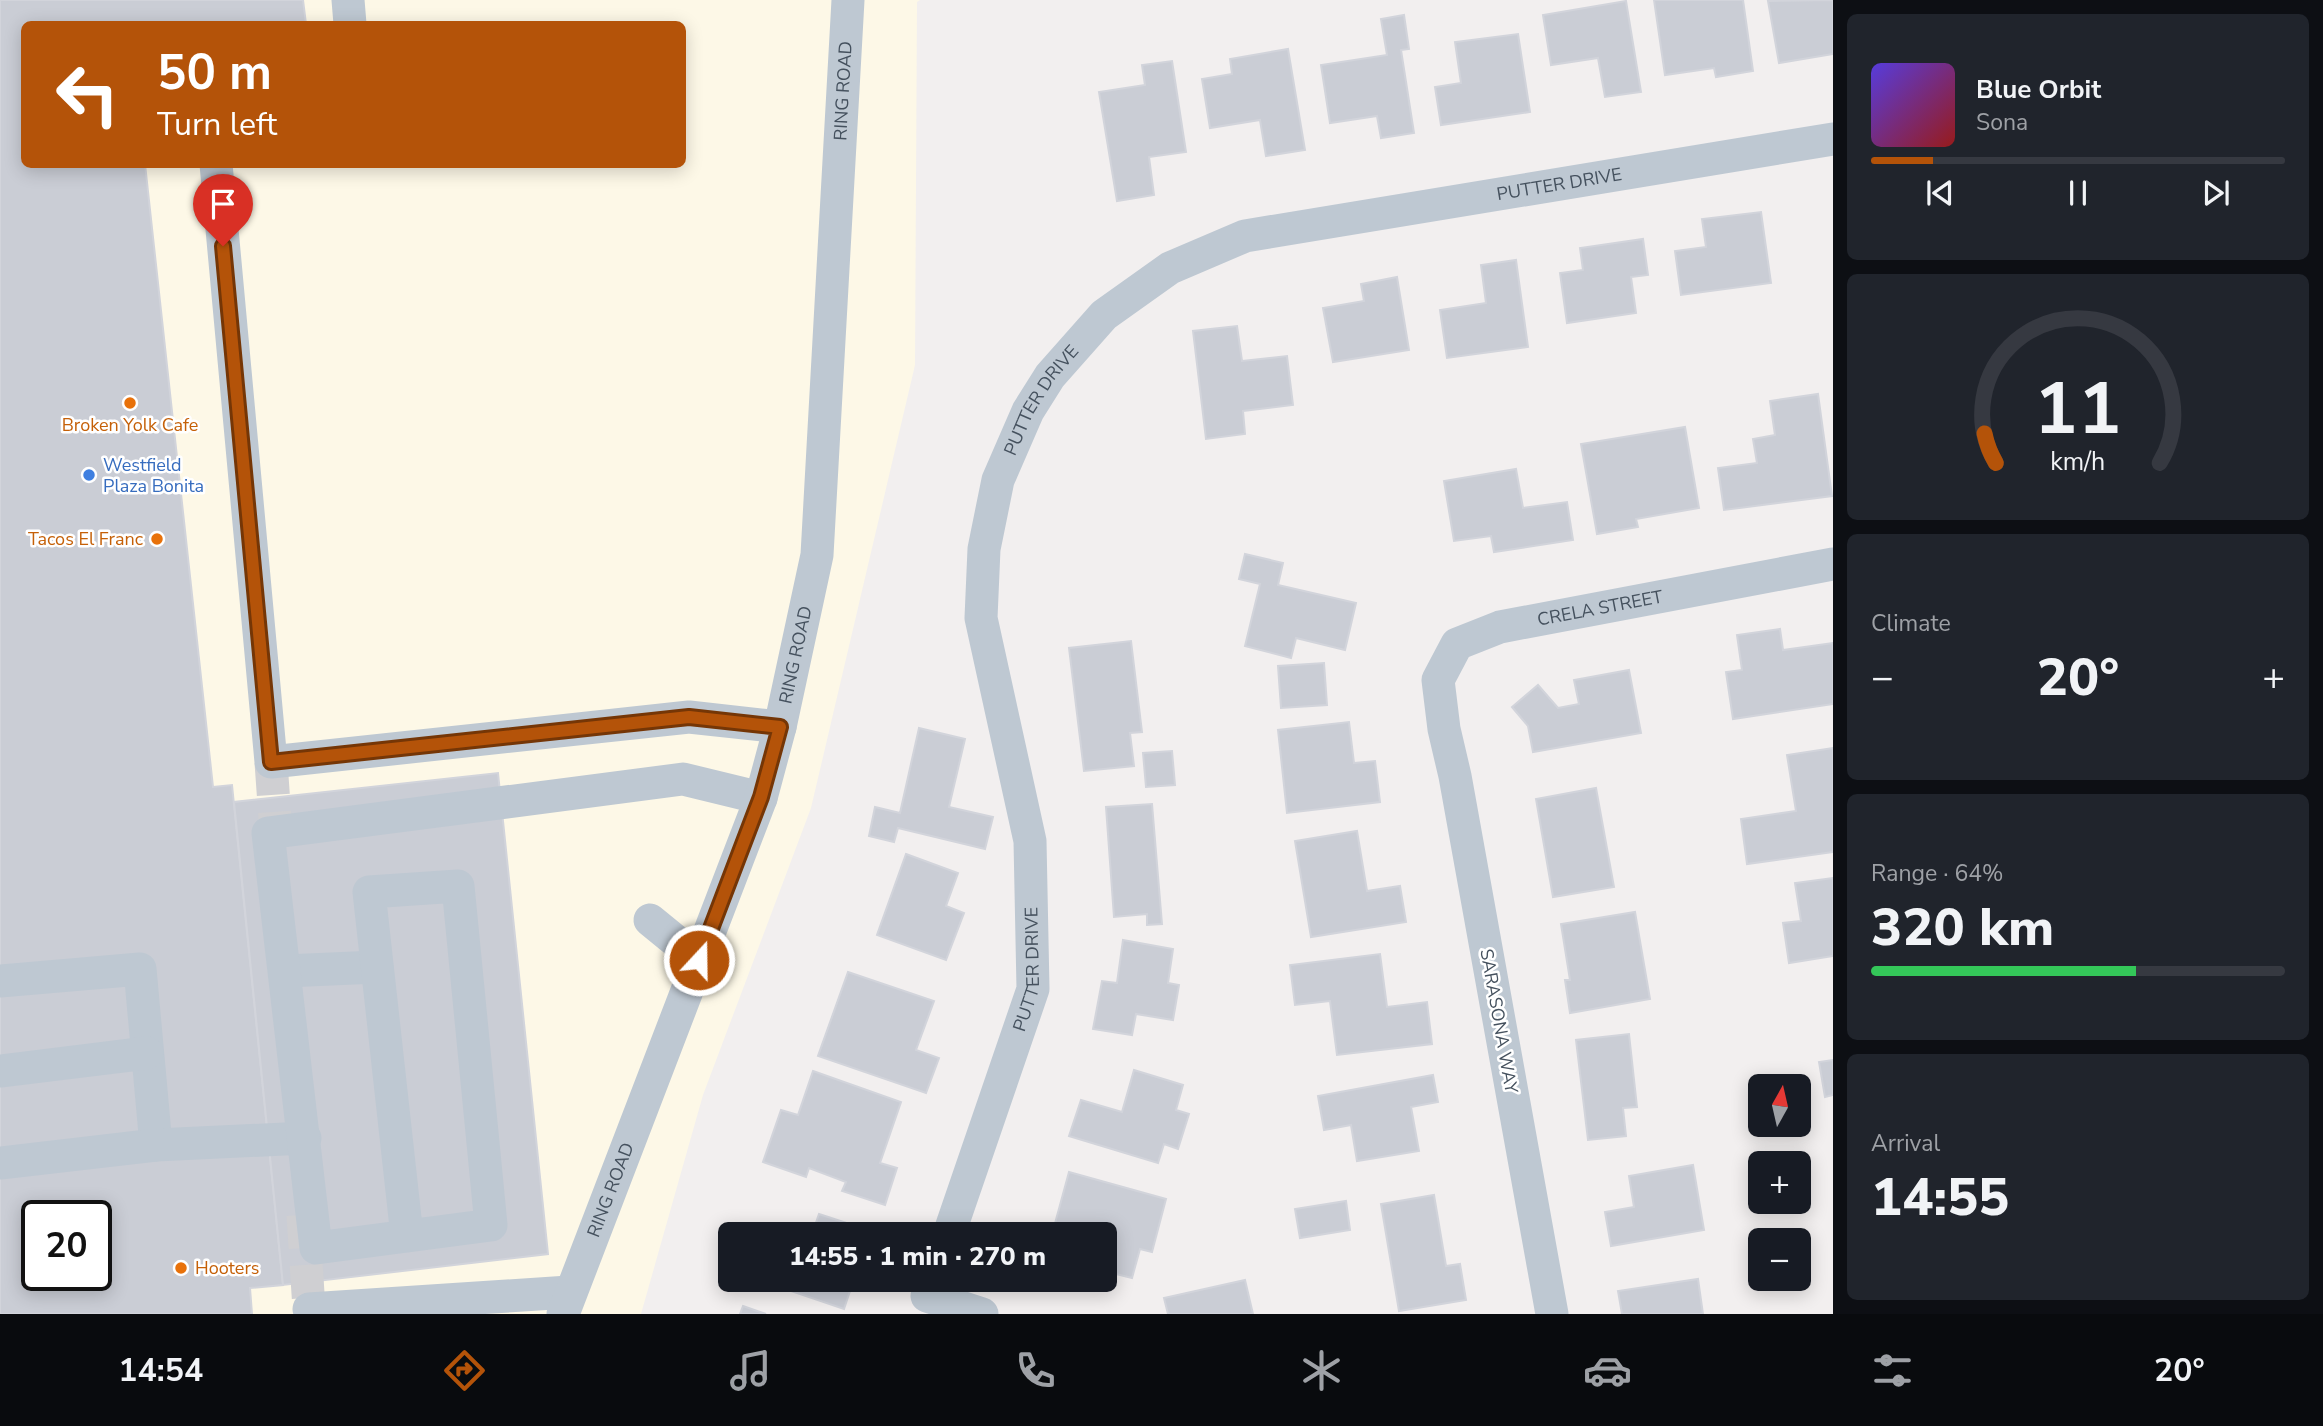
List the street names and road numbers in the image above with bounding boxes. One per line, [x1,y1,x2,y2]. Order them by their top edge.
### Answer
street label: RING ROAD [828,40,858,141]
street label: PUTTER DRIVE [1495,162,1624,206]
street label: PUTTER DRIVE [998,340,1084,459]
street label: CRELA STREET [1535,584,1665,632]
street label: RING ROAD [773,604,818,706]
street label: PUTTER DRIVE [1007,907,1045,1035]
street label: SARASONA WAY [1474,947,1524,1095]
street label: RING ROAD [582,1139,640,1241]

